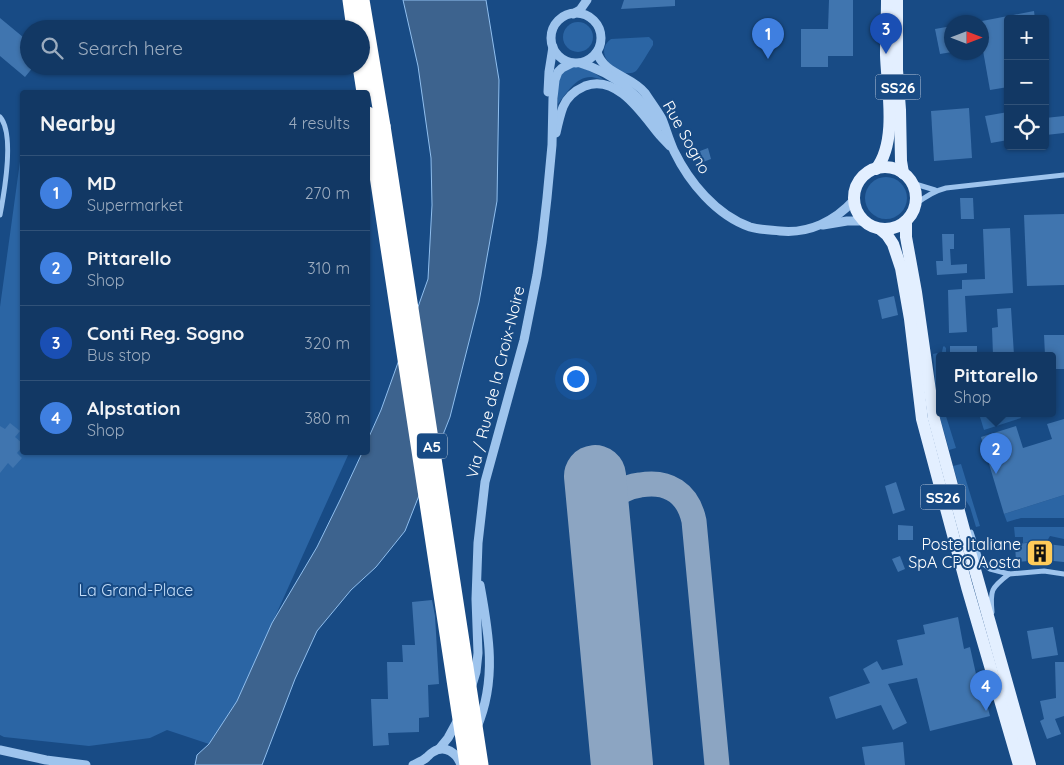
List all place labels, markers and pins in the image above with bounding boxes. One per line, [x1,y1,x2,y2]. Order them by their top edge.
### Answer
pin: 3 [870,13,902,54]
pin: 1 [752,18,784,59]
pin: 2 [980,433,1012,474]
place label: Poste Italiane SpA CPO Aosta [908,534,1021,572]
building icon: Poste Italiane SpA CPO Aosta [1025,538,1055,568]
pin: 4 [970,670,1002,711]

